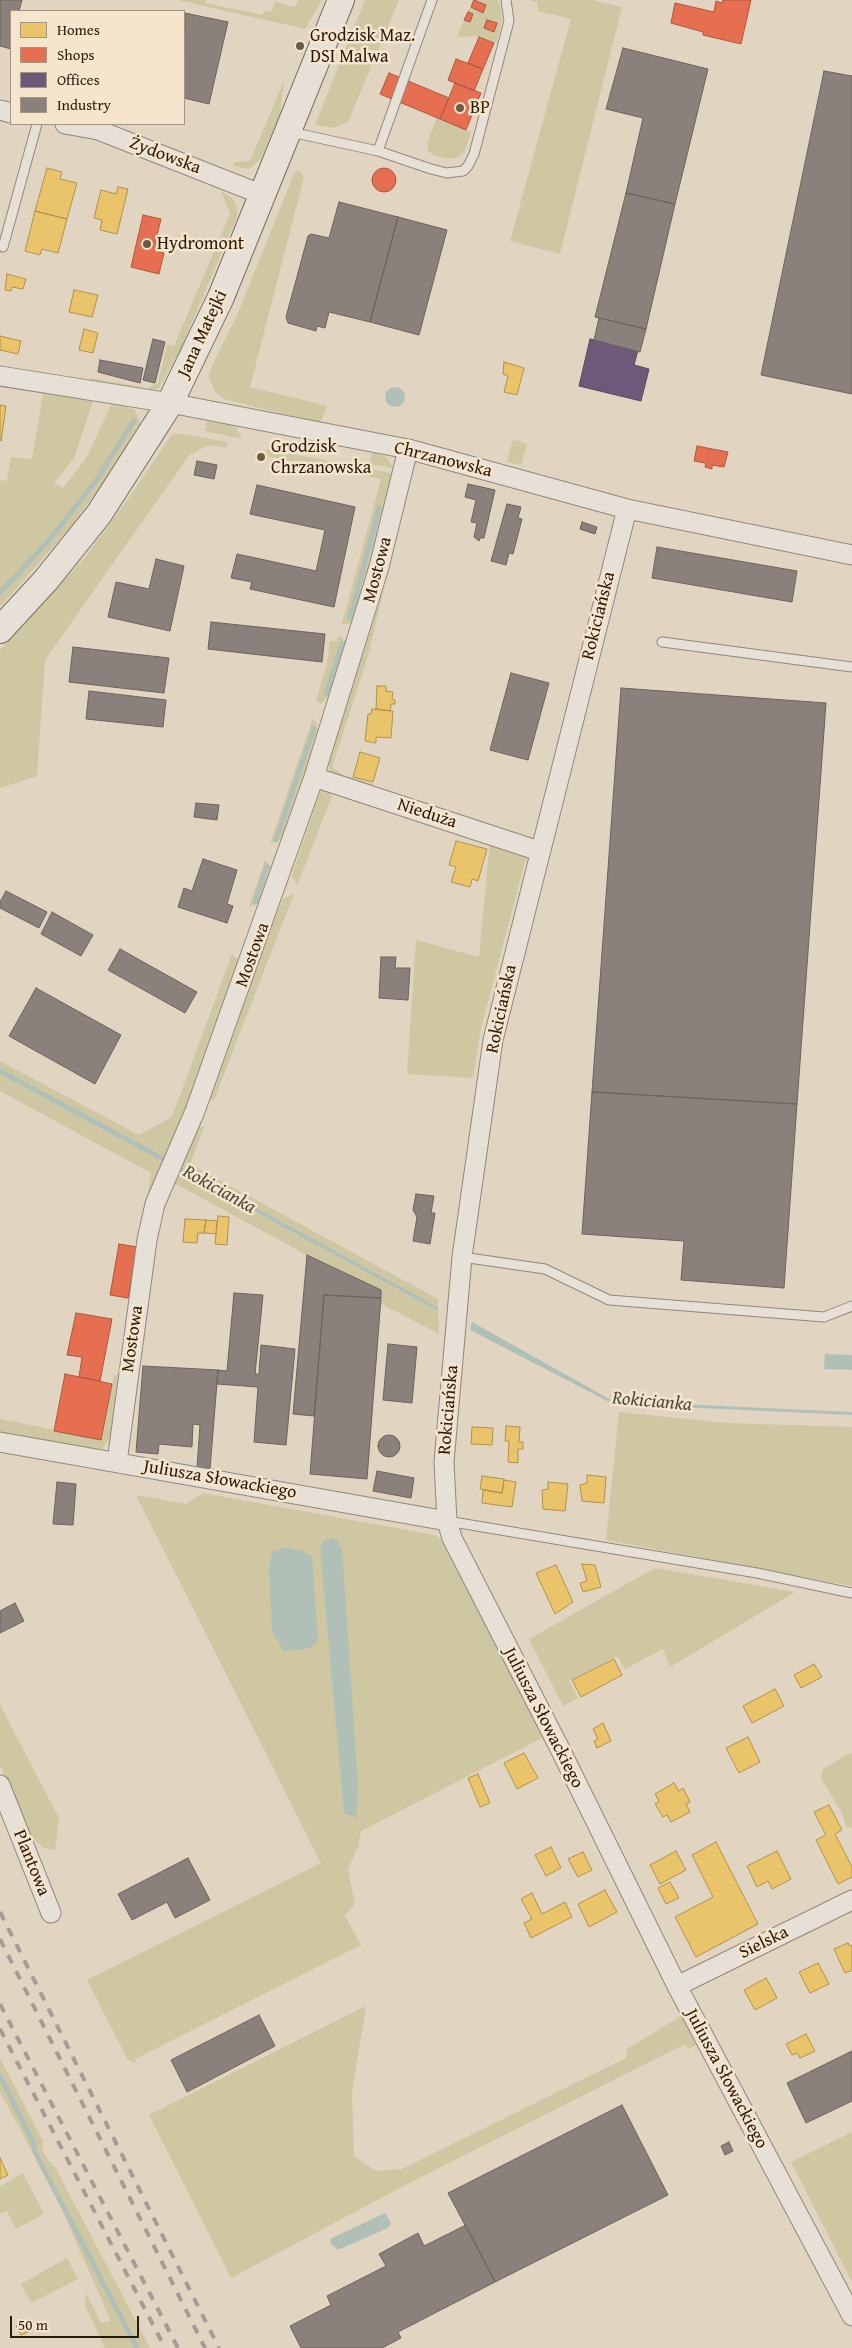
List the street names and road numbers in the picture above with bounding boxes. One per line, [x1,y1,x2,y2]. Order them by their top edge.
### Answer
street label: Żydowska [126,133,204,179]
street label: Jana Matejki [173,287,233,381]
street label: Chrzanowska [392,437,494,483]
street label: Mostowa [359,535,397,605]
street label: Rokiciańska [578,570,620,662]
street label: Nieduża [395,794,459,834]
street label: Mostowa [231,920,275,990]
street label: Rokiciańska [482,963,522,1055]
street label: Mostowa [118,1304,148,1374]
street label: Rokiciańska [434,1364,464,1456]
street label: Juliusza Słowackiego [142,1456,298,1504]
street label: Juliusza Słowackiego [498,1644,588,1792]
street label: Plantowa [8,1827,54,1899]
street label: Sielska [736,1922,792,1964]
street label: Juliusza Słowackiego [680,2005,772,2153]

